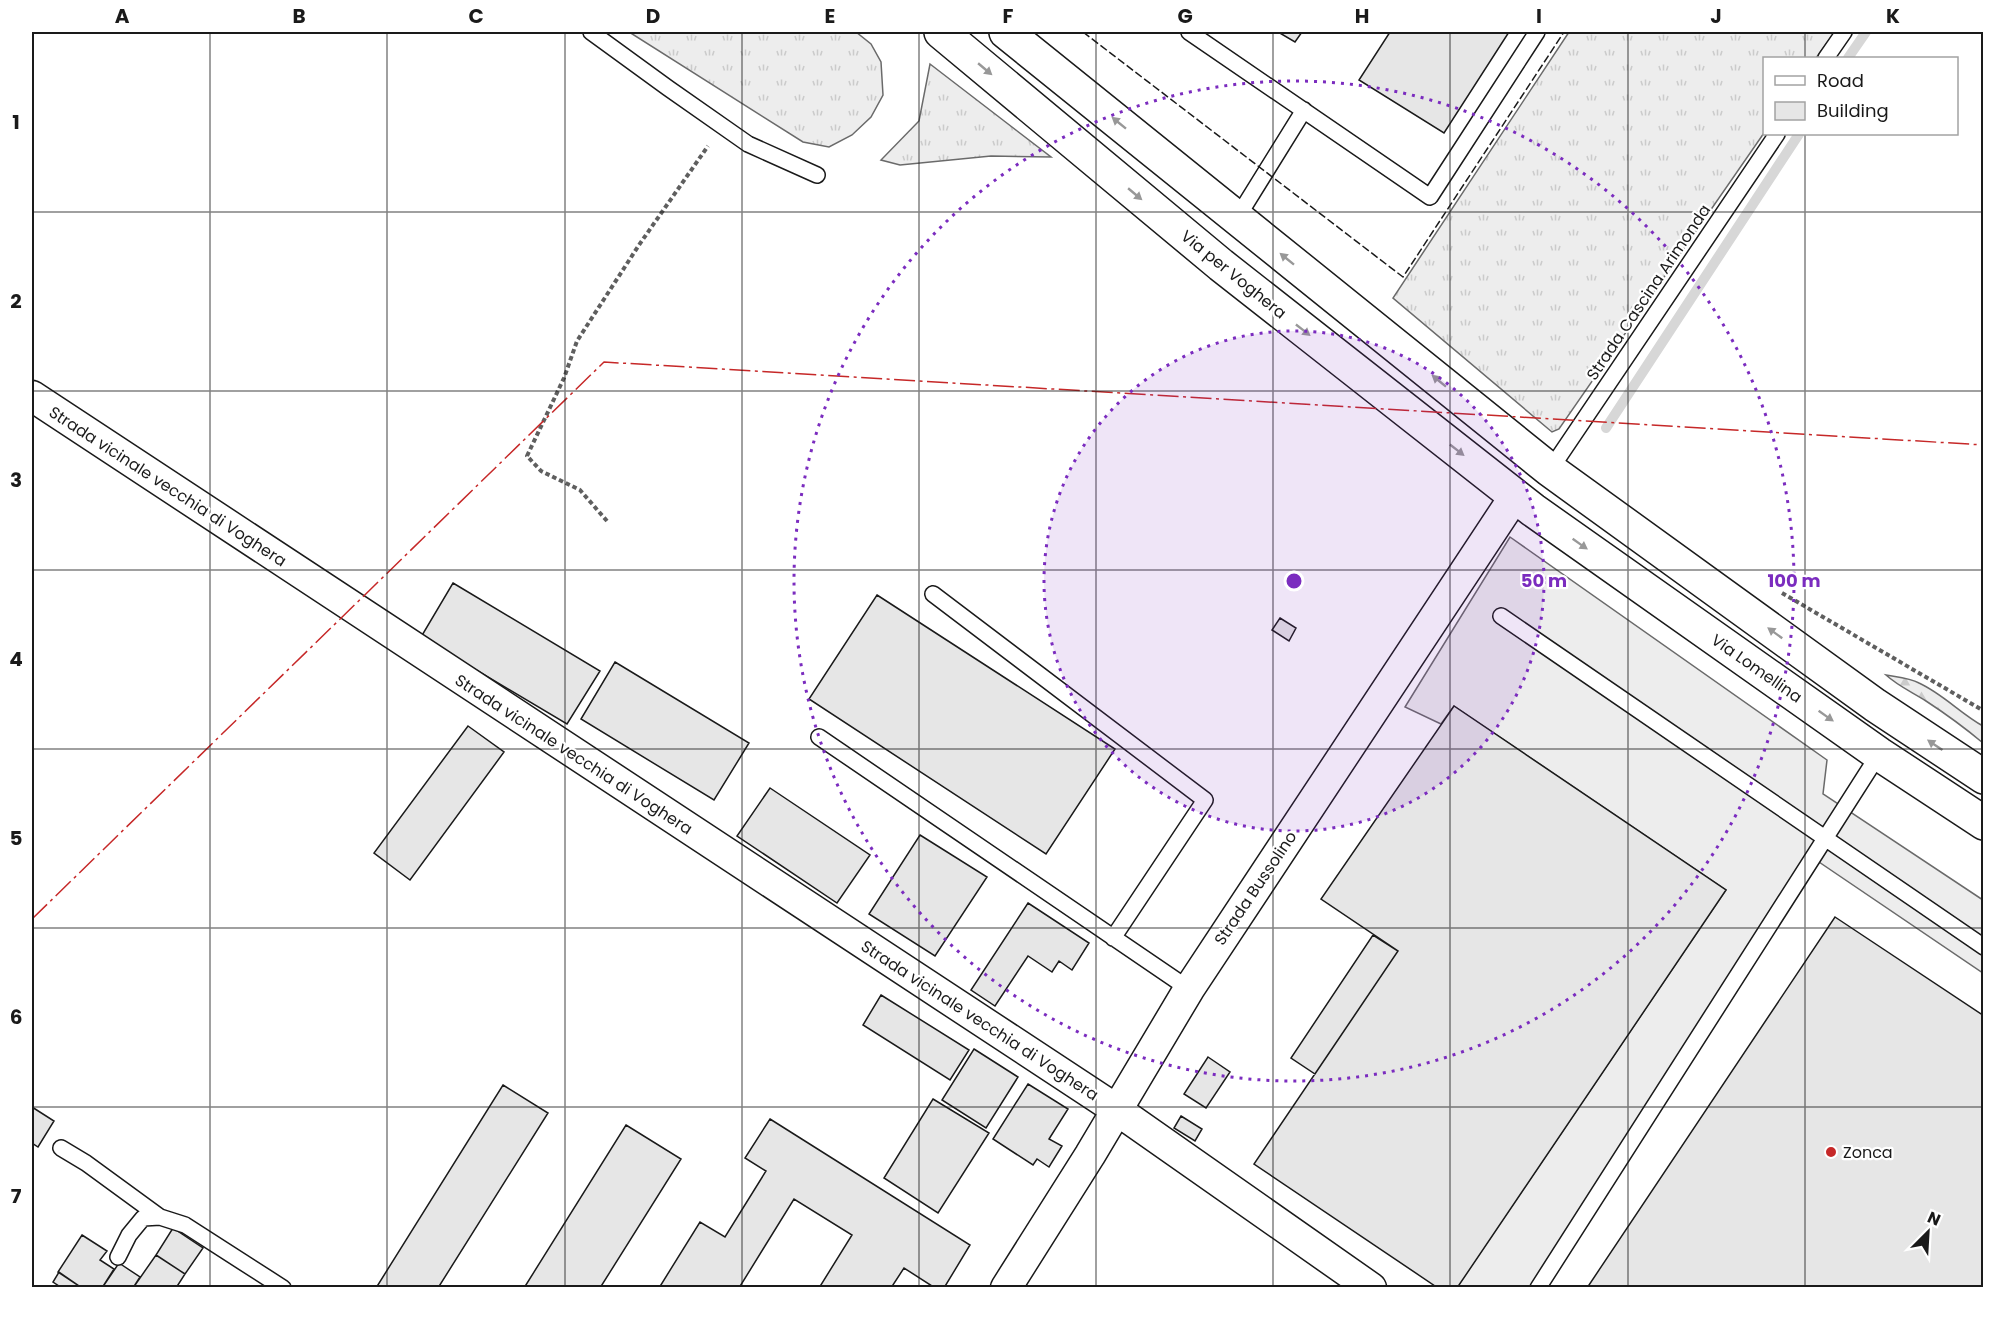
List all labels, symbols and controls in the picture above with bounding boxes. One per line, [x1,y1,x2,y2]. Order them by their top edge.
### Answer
text: A [115,2,130,30]
text: B [292,2,306,30]
text: C [468,2,484,30]
text: D [646,2,660,30]
text: E [825,2,835,30]
text: F [1003,2,1014,30]
text: G [1177,2,1193,30]
text: H [1355,2,1369,30]
text: I [1536,2,1542,30]
text: J [1710,2,1722,30]
text: K [1886,2,1900,30]
legend [1763,57,1958,135]
one-way arrow [978,62,993,75]
text: Road [1817,68,1864,93]
text: Building [1817,98,1889,123]
text: 1 [12,108,20,136]
one-way arrow [1112,117,1127,130]
one-way arrow [1127,187,1142,200]
street label: Strada Cascina Arimonda [1581,200,1716,385]
street label: Via per Voghera [1176,225,1291,324]
one-way arrow [1279,252,1295,265]
text: 2 [10,287,22,315]
one-way arrow [1295,323,1311,336]
one-way arrow [1431,374,1447,387]
street label: Strada vicinale vecchia di Voghera [44,401,291,572]
one-way arrow [1449,444,1464,456]
text: 3 [10,466,22,494]
one-way arrow [1573,537,1588,549]
text: 50 m [1521,568,1567,593]
text: 100 m [1767,568,1821,593]
centre of rings [1284,571,1304,591]
one-way arrow [1768,627,1784,639]
street label: Via Lomellina [1707,629,1807,708]
text: 4 [9,645,23,673]
street label: Strada vicinale vecchia di Voghera [450,669,697,840]
one-way arrow [1817,710,1833,722]
one-way arrow [1927,740,1943,751]
text: 5 [10,824,23,852]
street label: Strada Bussolino [1209,827,1302,950]
street label: Strada vicinale vecchia di Voghera [856,935,1103,1106]
text: 6 [10,1003,22,1031]
place label: Zonca [1843,1141,1893,1164]
marker: Zonca [1824,1145,1838,1159]
text: 7 [11,1182,22,1210]
north arrow [1898,1202,1958,1262]
text: N [1924,1206,1944,1232]

